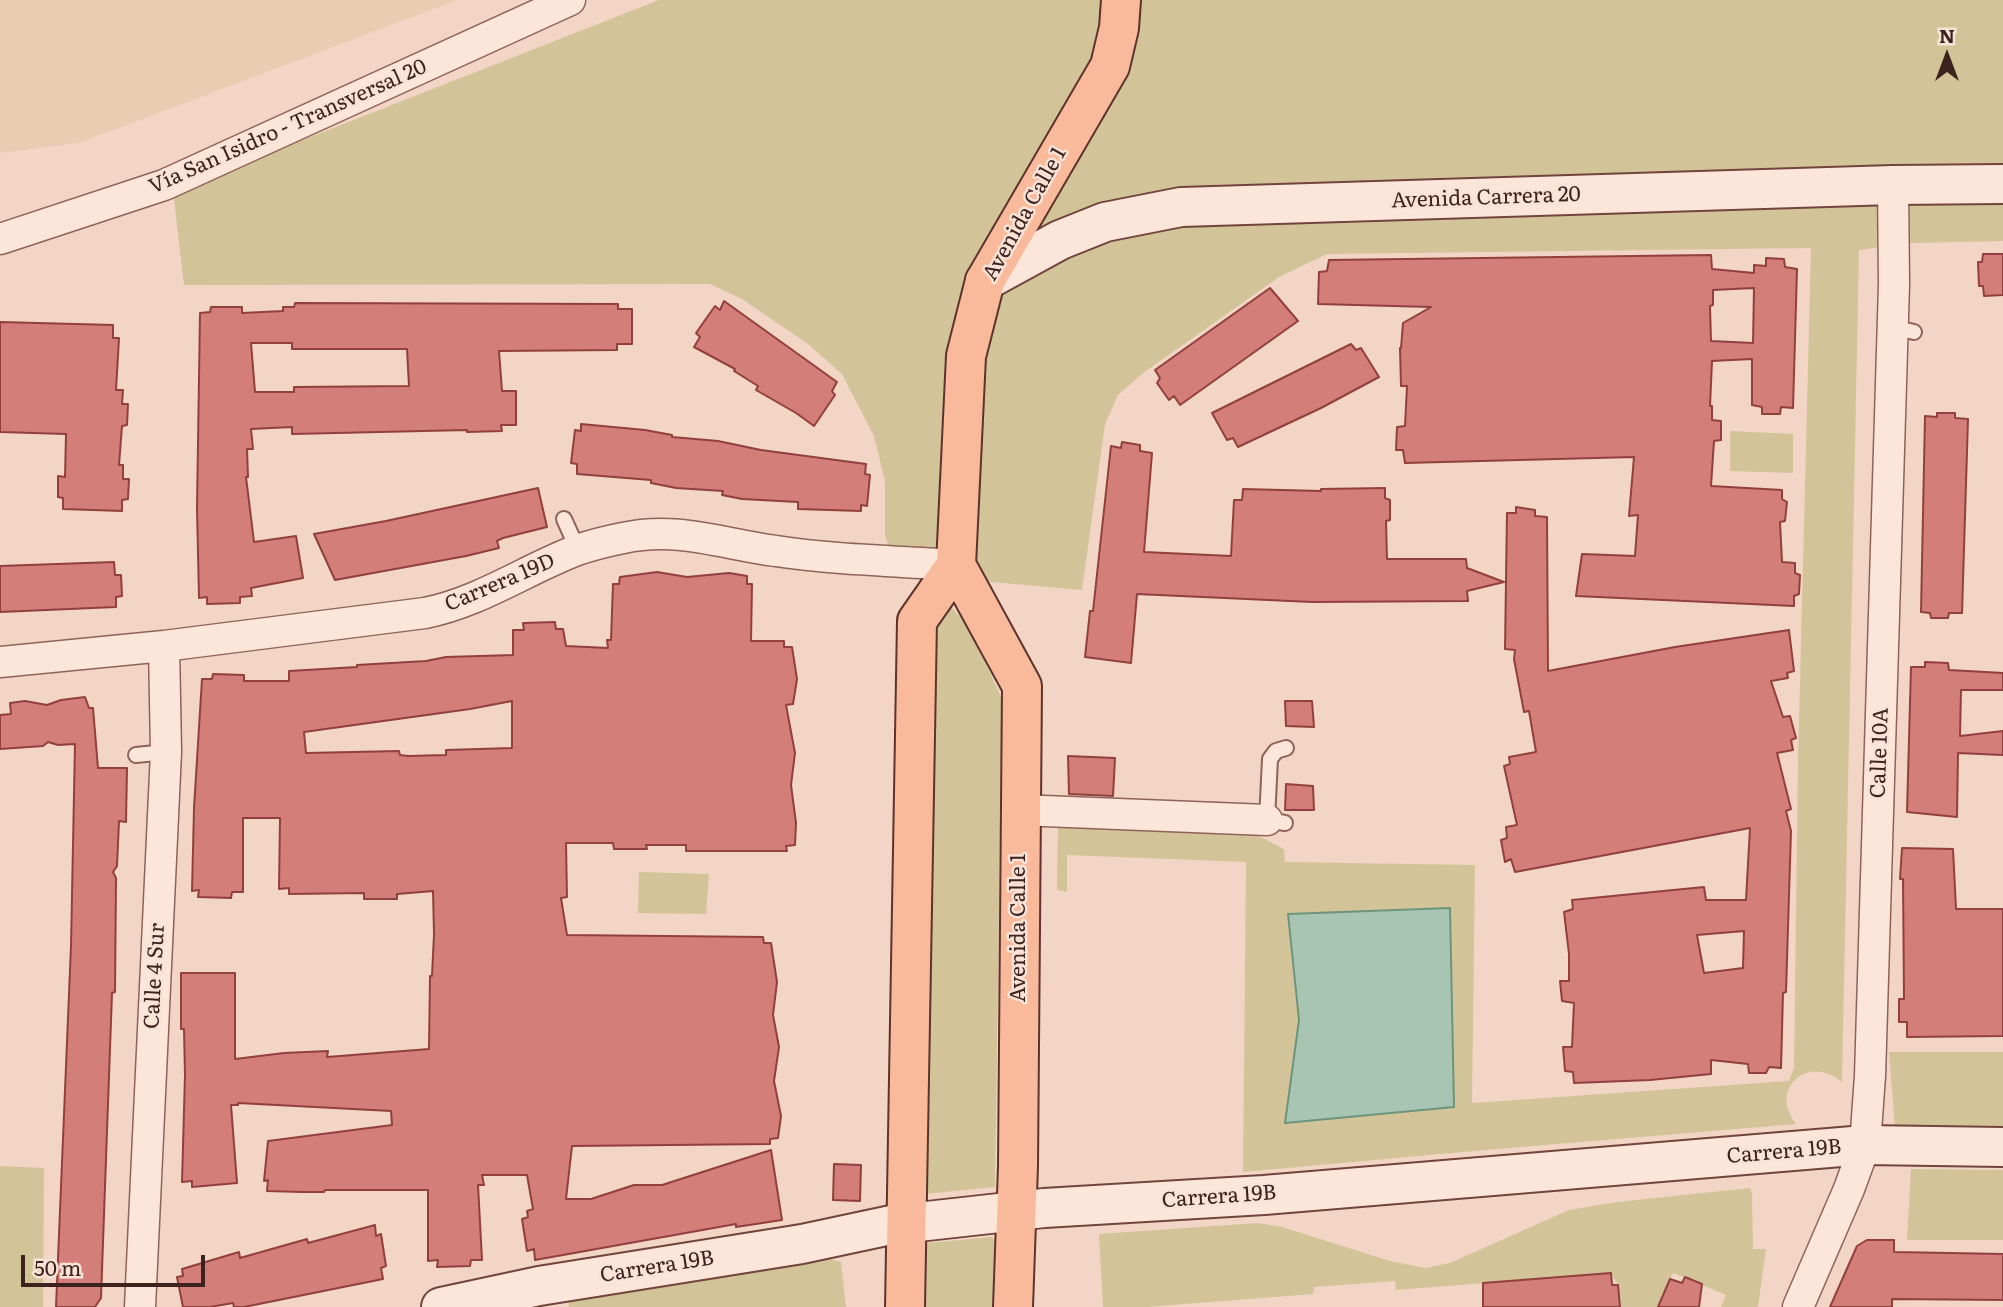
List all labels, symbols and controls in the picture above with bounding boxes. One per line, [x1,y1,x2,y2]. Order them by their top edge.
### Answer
north arrow [1912,21,1982,91]
text: N [1939,21,1955,49]
street label: Vía San Isidro - Transversal 20 [145,54,431,200]
street label: Avenida Calle 1 [978,143,1072,285]
street label: Avenida Carrera 20 [1391,182,1581,214]
street label: Carrera 19D [441,549,559,617]
street label: Calle 10A [1866,707,1894,799]
street label: Avenida Calle 1 [1006,854,1032,1002]
street label: Calle 4 Sur [140,922,170,1030]
street label: Carrera 19B [1726,1134,1842,1170]
street label: Carrera 19B [1161,1180,1277,1214]
scale bar [24,1240,208,1284]
street label: Carrera 19B [598,1246,716,1288]
text: 50 m [34,1251,81,1282]

